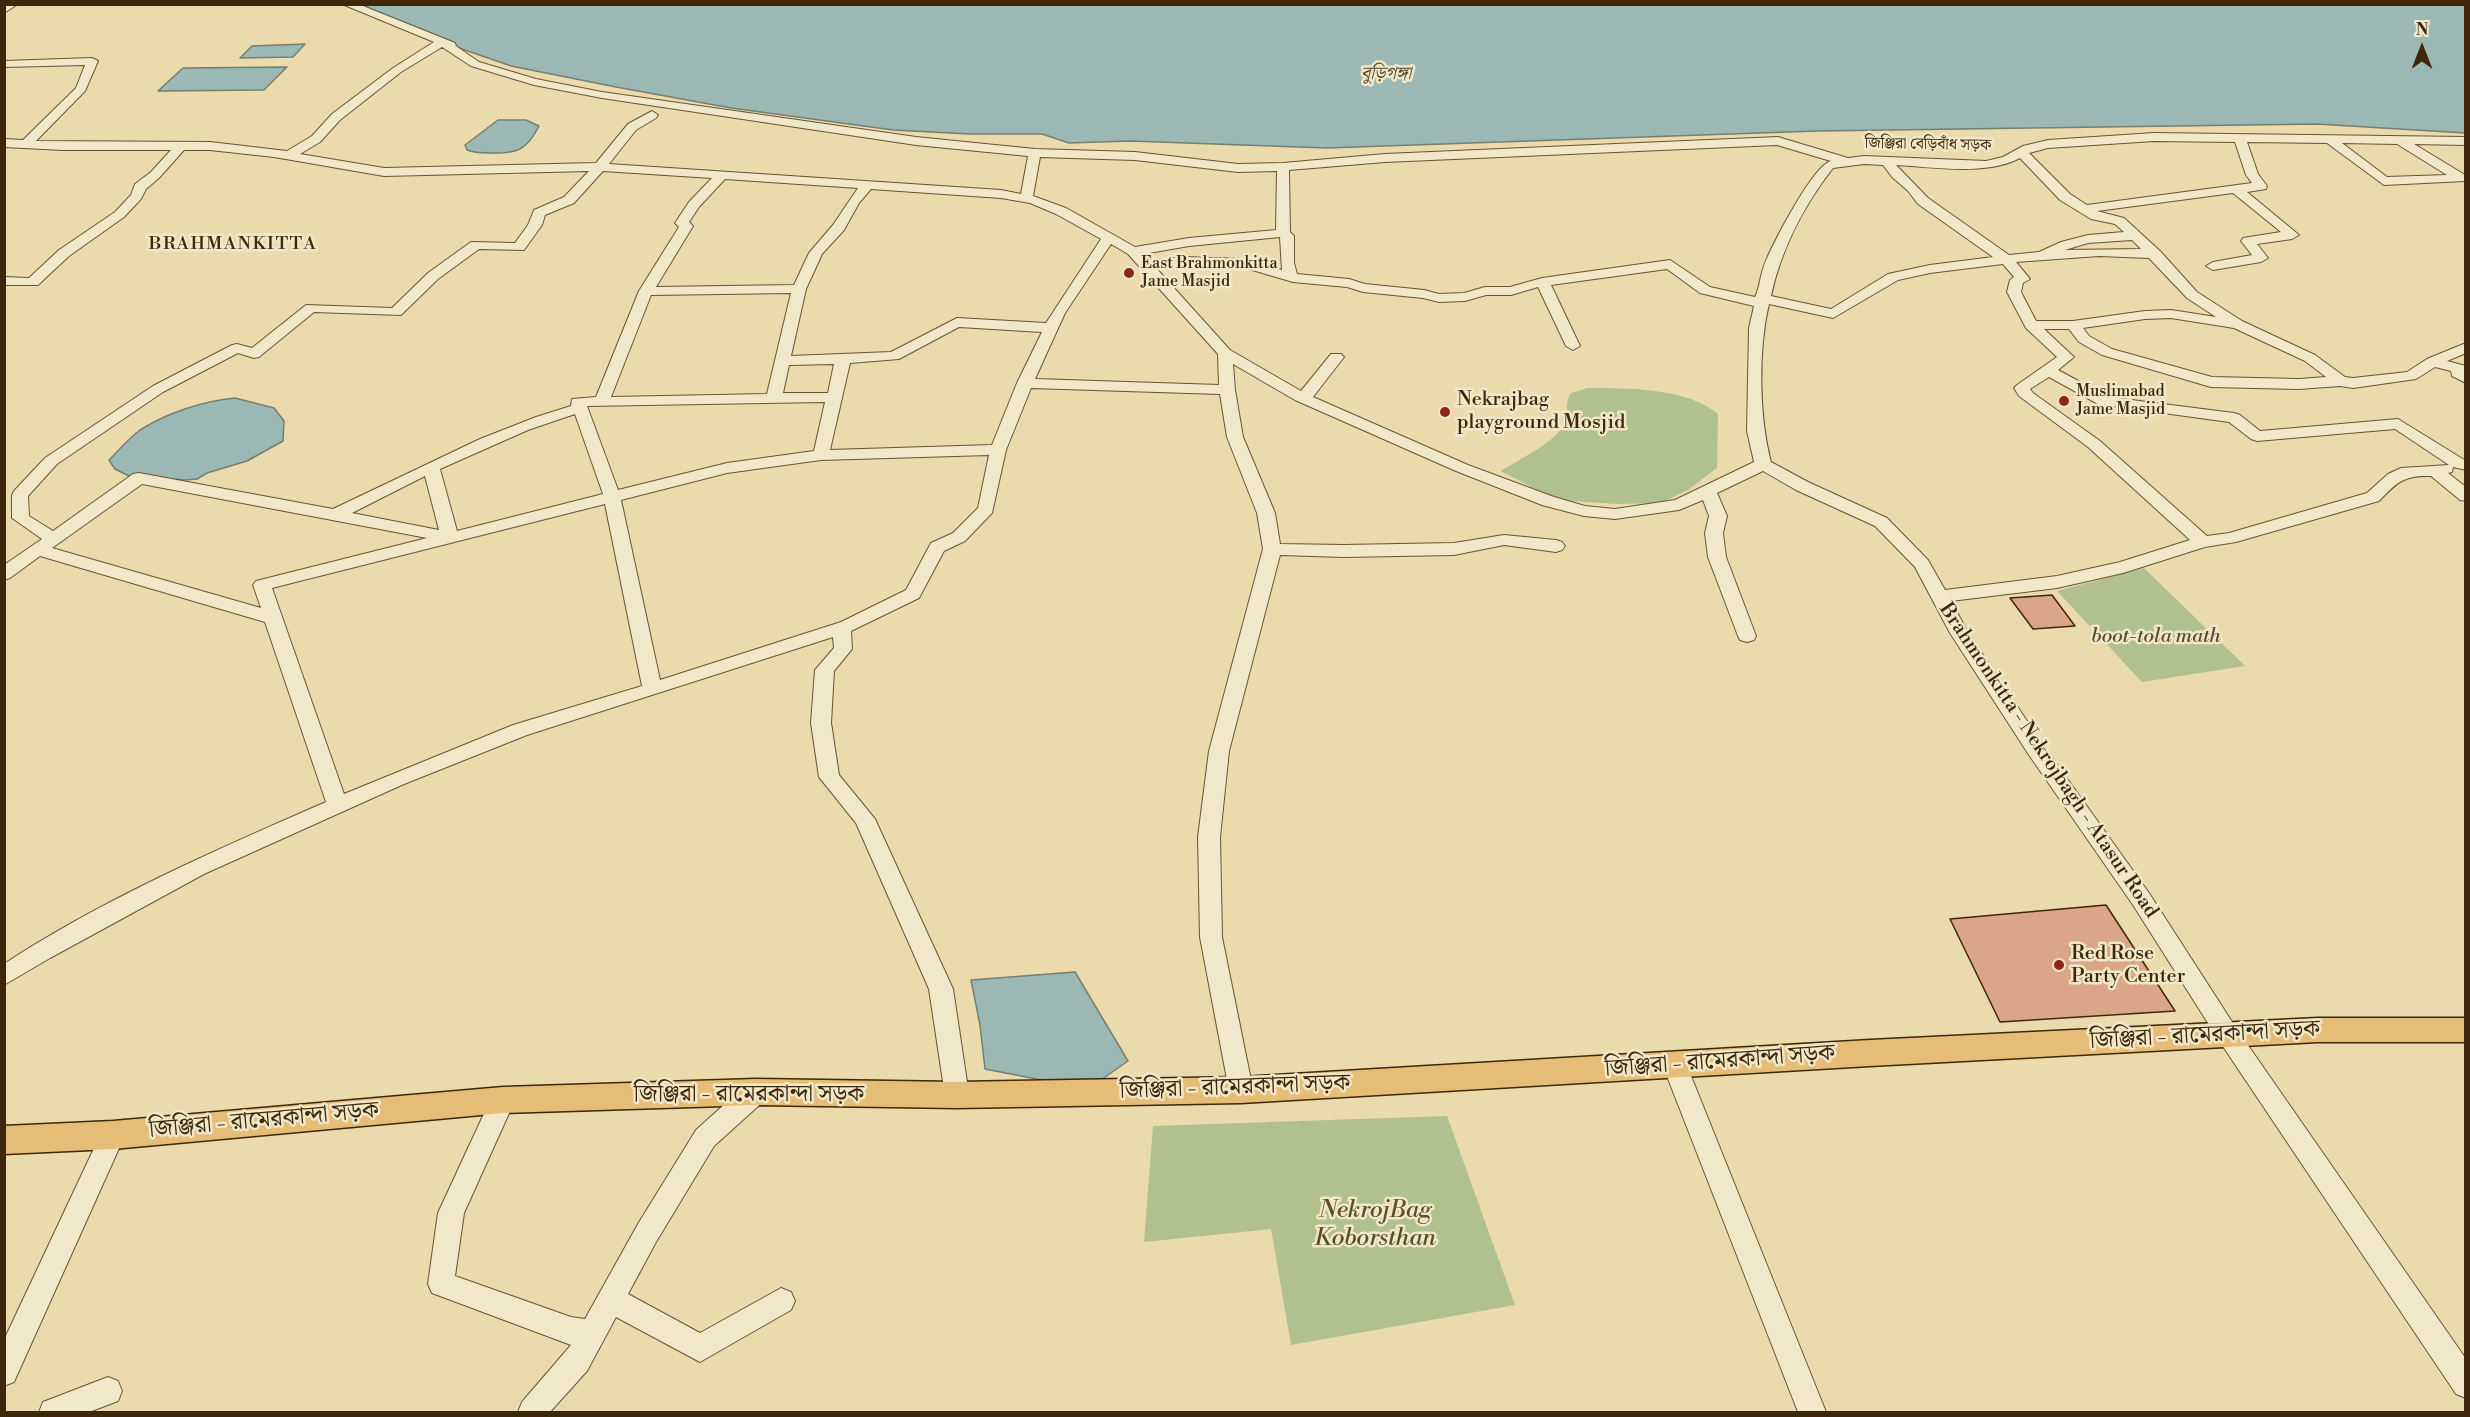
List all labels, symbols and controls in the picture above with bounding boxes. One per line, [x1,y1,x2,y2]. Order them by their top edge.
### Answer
north arrow [2392,18,2452,78]
text: N [2416,20,2428,40]
water label: বুড়িগঙ্গা [1361,64,1411,86]
street label: জিঞ্জিরা বেড়িবাঁধ সড়ক [1865,134,1991,156]
district label: BRAHMANKITTA [149,234,317,256]
place label: East Brahmonkitta Jame Masjid [1141,254,1278,292]
marker: East Brahmonkitta Jame Masjid [1122,266,1136,280]
place label: Muslimabad Jame Masjid [2076,382,2165,420]
place label: Nekrajbag playground Mosjid [1457,388,1625,435]
marker: Muslimabad Jame Masjid [2057,394,2071,408]
marker: Nekrajbag playground Mosjid [1438,405,1452,419]
street label: Brahmonkitta - Nekrojbagh - Atasur Road [1933,599,2163,923]
park label: boot-tola math [2091,625,2221,649]
place label: Red Rose Party Center [2071,942,2185,989]
marker: Red Rose Party Center [2052,958,2066,972]
street label: জিঞ্জিরা - রামেরকান্দা সড়ক [2089,1016,2321,1056]
street label: জিঞ্জিরা - রামেরকান্দা সড়ক [1604,1040,1836,1084]
street label: জিঞ্জিরা - রামেরকান্দা সড়ক [1119,1070,1351,1106]
street label: জিঞ্জিরা - রামেরকান্দা সড়ক [634,1081,864,1109]
street label: জিঞ্জিরা - রামেরকান্দা সড়ক [148,1097,380,1145]
park label: NekrojBag Koborsthan [1314,1197,1436,1253]

